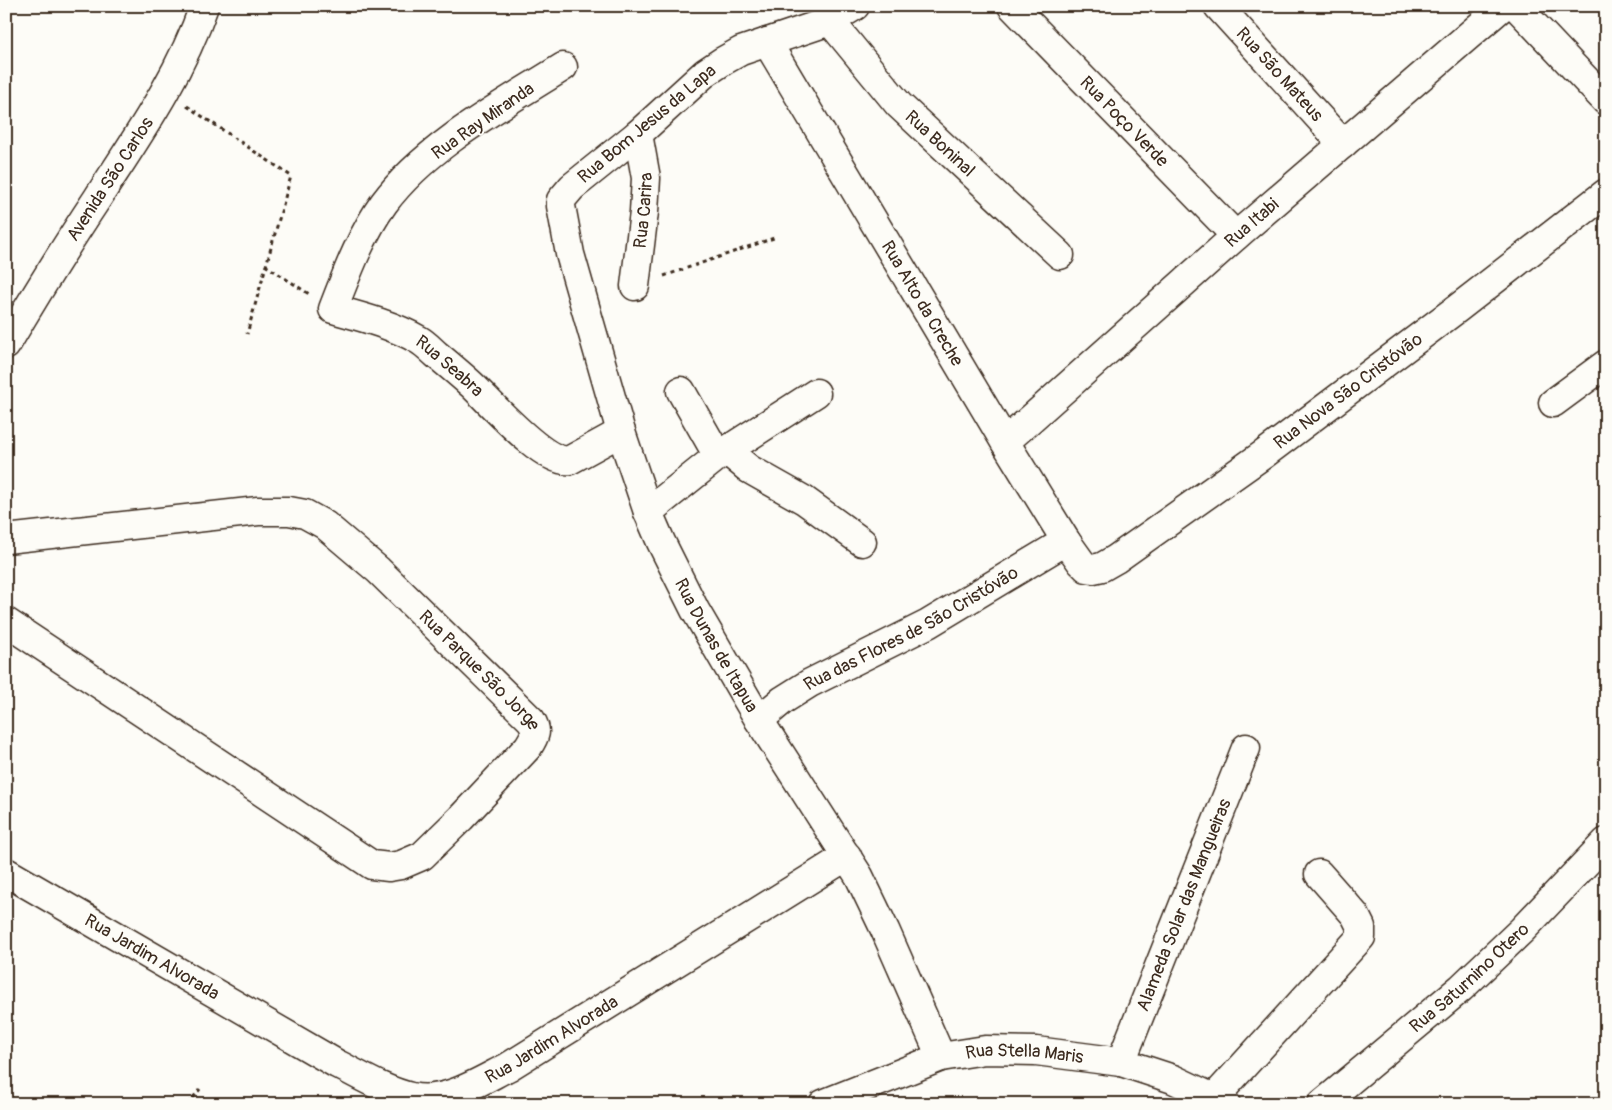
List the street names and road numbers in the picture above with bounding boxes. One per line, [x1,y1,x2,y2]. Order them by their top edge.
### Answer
street label: Rua São Mateus [1231,22,1328,126]
street label: Rua Bom Jesus da Lapa [573,59,721,189]
street label: Rua Poço Verde [1075,71,1174,172]
street label: Rua Ray Miranda [427,77,539,165]
street label: Rua Boninal [900,105,980,182]
street label: Avenida São Carlos [61,113,158,245]
street label: Rua Carira [628,171,658,250]
street label: Rua Itabi [1220,193,1283,252]
street label: Rua Alto da Creche [876,236,969,370]
street label: Rua Nova São Cristóvão [1269,327,1427,454]
street label: Rua Seabra [411,330,489,402]
street label: Rua das Flores de São Cristóvão [799,561,1023,696]
street label: Rua Dunas de Itapua [669,574,764,717]
street label: Rua Parque São Jorge [414,605,546,733]
street label: Alameda Solar das Mangueiras [1131,795,1236,1015]
street label: Rua Jardim Alvorada [81,909,224,1005]
street label: Rua Saturnino Otero [1405,918,1534,1038]
street label: Rua Jardim Alvorada [481,990,622,1089]
street label: Rua Stella Maris [964,1038,1085,1069]

